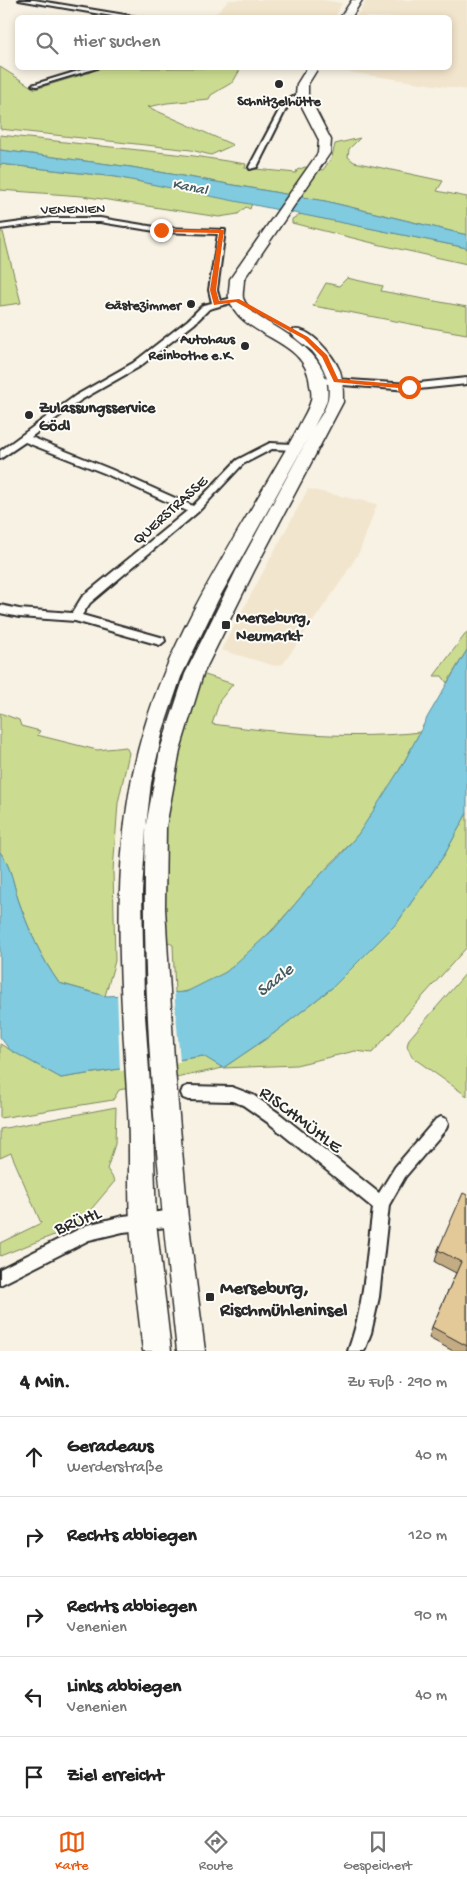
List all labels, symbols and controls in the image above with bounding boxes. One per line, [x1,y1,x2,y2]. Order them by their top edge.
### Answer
search box [15,15,452,70]
icon: search [33,29,61,57]
text: Hier suchen [73,31,160,54]
marker: Schnitzelhütte [273,78,285,90]
place label: Schnitzelhütte [237,94,321,111]
water label: Kanal [171,176,210,200]
street label: VENENIEN [40,201,106,220]
route end [150,219,173,242]
place label: Gästezimmer [105,298,183,315]
marker: Gästezimmer [185,298,197,310]
place label: Autohaus Reinbothe e.K. [148,332,236,365]
marker: Autohaus Reinbothe e.K. [239,340,251,352]
route start [398,376,421,399]
place label: Zulassungsservice Gödl [39,400,156,437]
marker: Zulassungsservice Gödl [23,409,35,421]
street label: QUERSTRASSE [130,472,214,550]
place label: Merseburg, Neumarkt [236,610,311,647]
marker: Merseburg, Neumarkt [220,619,232,631]
water label: Saale [253,959,299,1002]
street label: RISCHMÜHLE [254,1082,347,1160]
street label: BRÜHL [51,1202,106,1242]
place label: Merseburg, Rischmühleninsel [219,1278,348,1323]
marker: Merseburg, Rischmühleninsel [204,1291,216,1303]
text: 4 Min. [20,1371,71,1396]
text: Zu Fuß · 290 m [347,1374,447,1393]
text: Geradeaus [67,1436,153,1459]
icon: ahead [20,1443,48,1471]
text: 40 m [415,1447,447,1466]
text: Werderstraße [67,1459,163,1478]
icon: right [20,1523,48,1551]
text: Rechts abbiegen [67,1525,197,1548]
text: 120 m [408,1527,447,1546]
text: Rechts abbiegen [67,1596,197,1619]
icon: right [20,1603,48,1631]
text: 90 m [415,1607,447,1626]
text: Venenien [67,1619,127,1638]
text: Links abbiegen [67,1676,181,1699]
icon: left [20,1683,48,1711]
text: 40 m [415,1687,447,1706]
text: Venenien [67,1699,127,1718]
icon: arrive [20,1763,48,1791]
text: Ziel erreicht [67,1765,164,1788]
tab: Karte [55,1828,89,1875]
tab: Route [199,1828,233,1875]
tab: Gespeichert [343,1828,412,1875]

